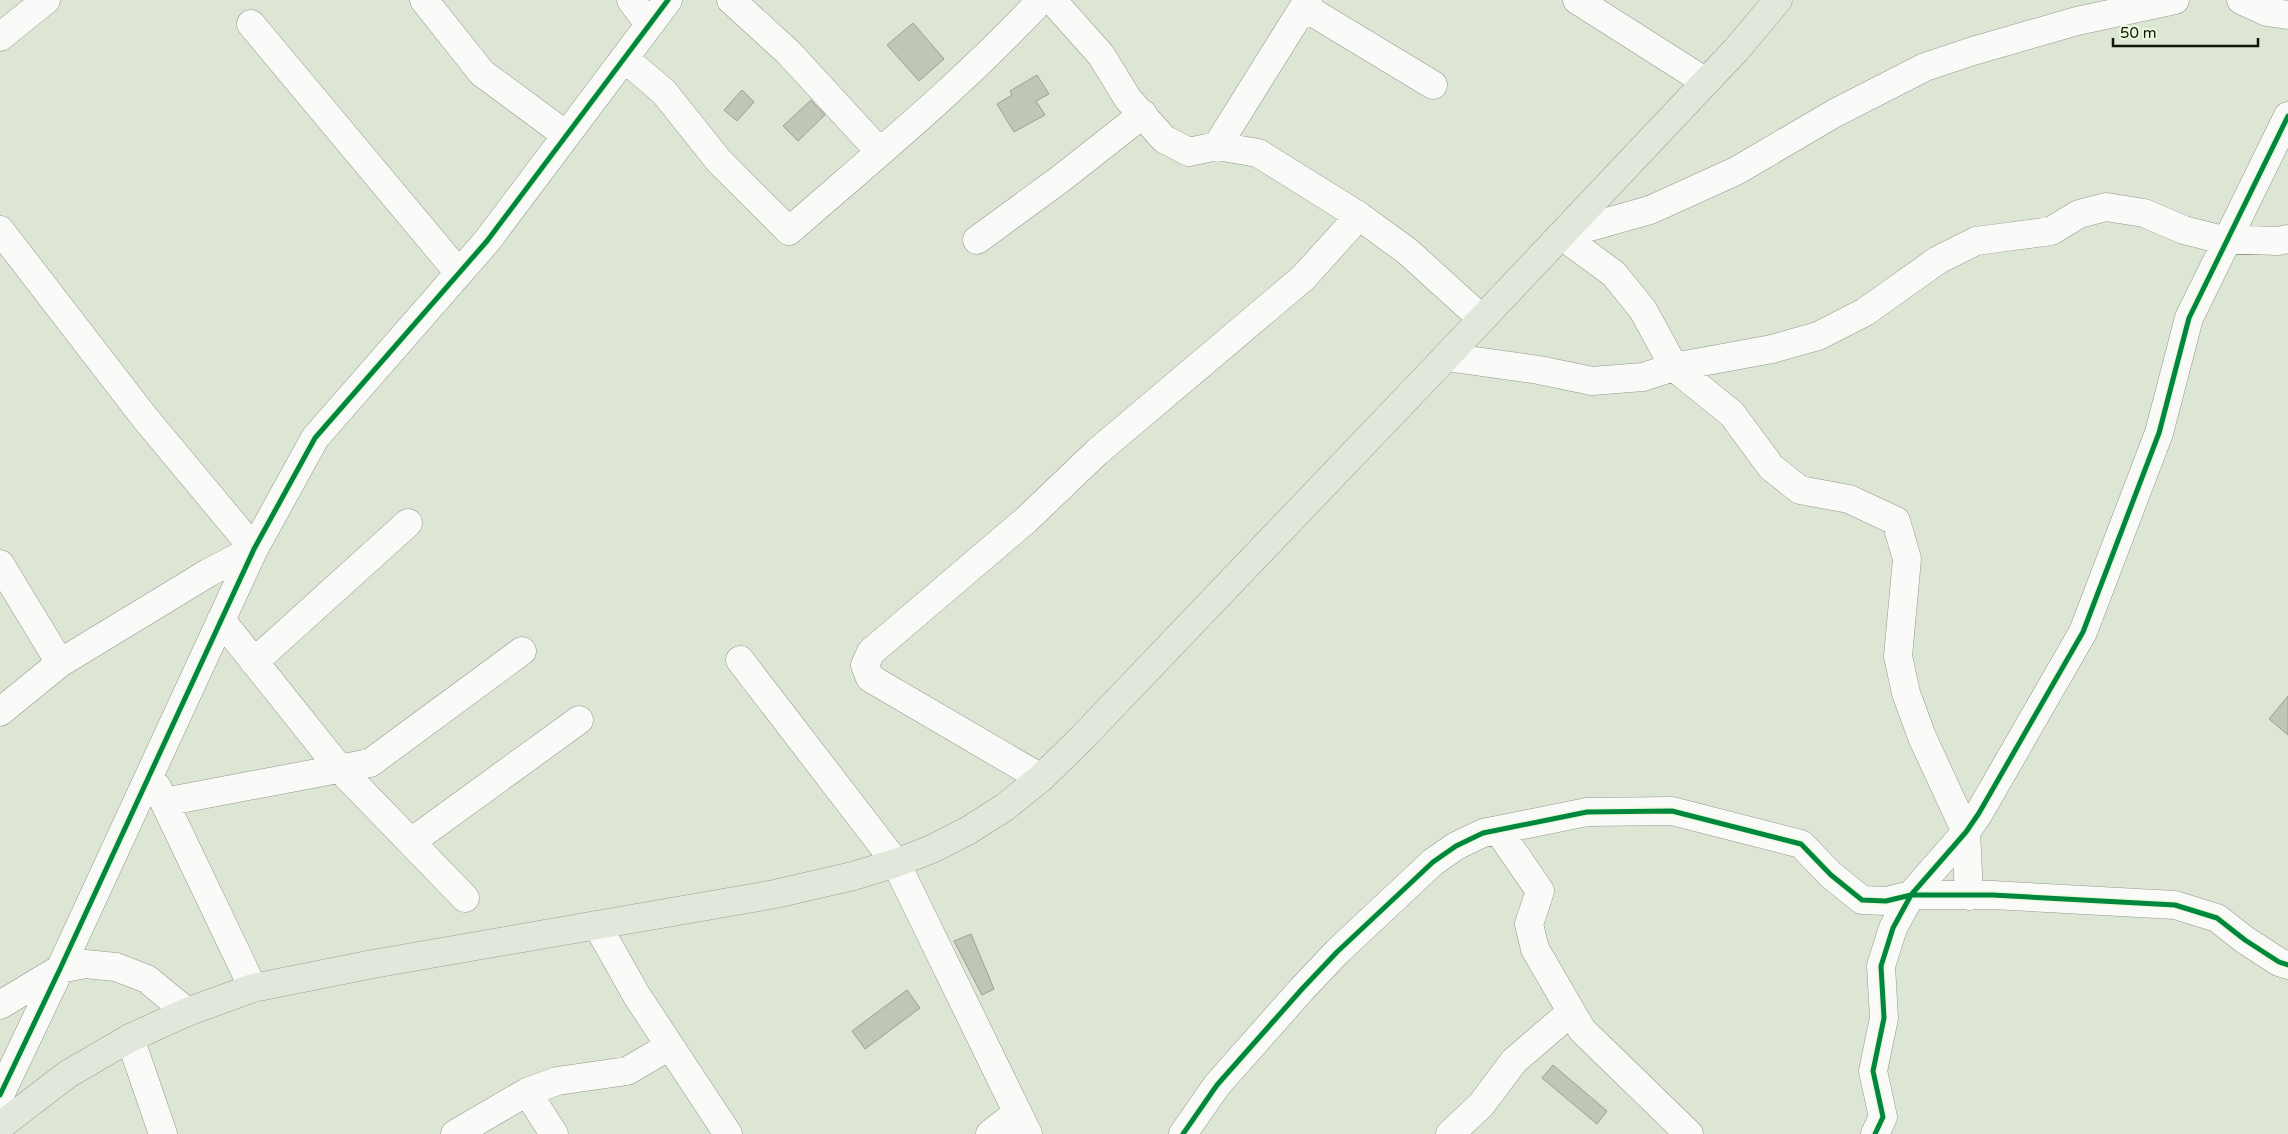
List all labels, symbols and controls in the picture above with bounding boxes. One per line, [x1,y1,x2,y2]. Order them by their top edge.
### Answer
scale bar [2113,15,2258,47]
text: 50 m [2120,24,2157,42]

